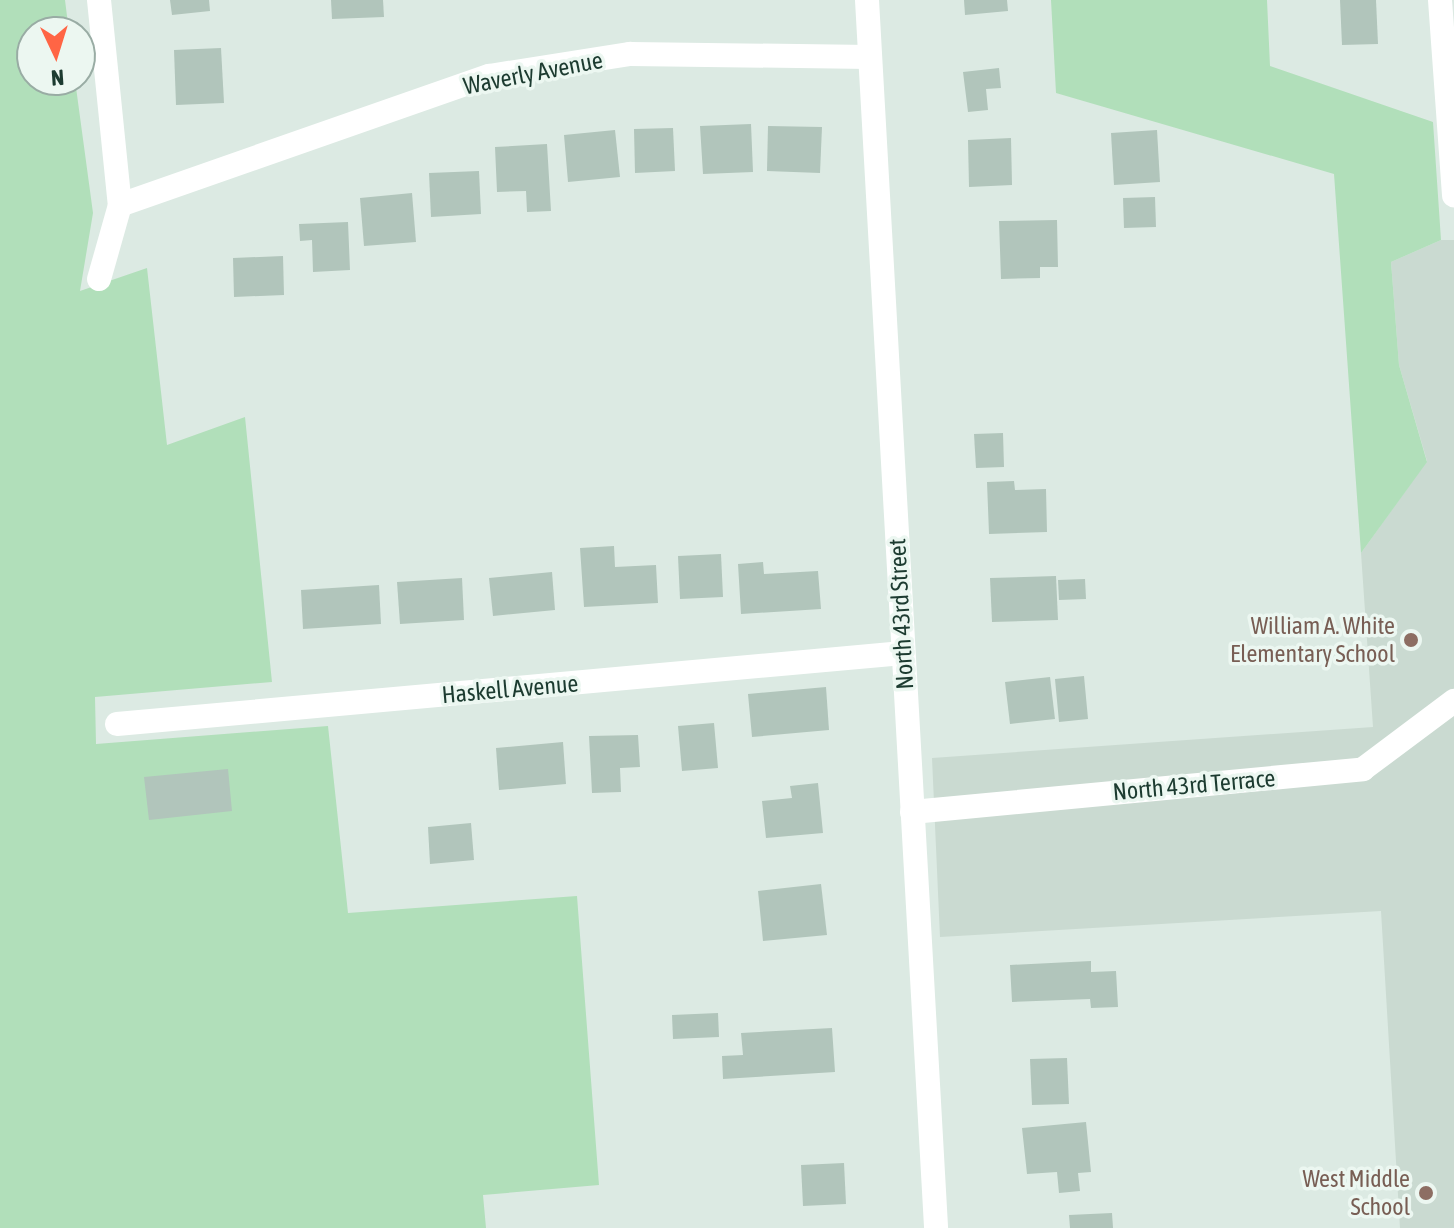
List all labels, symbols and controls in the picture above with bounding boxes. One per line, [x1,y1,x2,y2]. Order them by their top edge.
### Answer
north arrow [16,16,96,96]
street label: Waverly Avenue [461,45,605,101]
text: N [50,65,65,91]
street label: North 43rd Street [883,538,919,690]
place label: William A. White Elementary School [1230,612,1395,668]
marker: William A. White Elementary School [1402,631,1420,649]
street label: Haskell Avenue [441,669,579,709]
street label: North 43rd Terrace [1112,764,1276,806]
place label: West Middle School [1302,1165,1410,1221]
marker: West Middle School [1417,1184,1435,1202]

